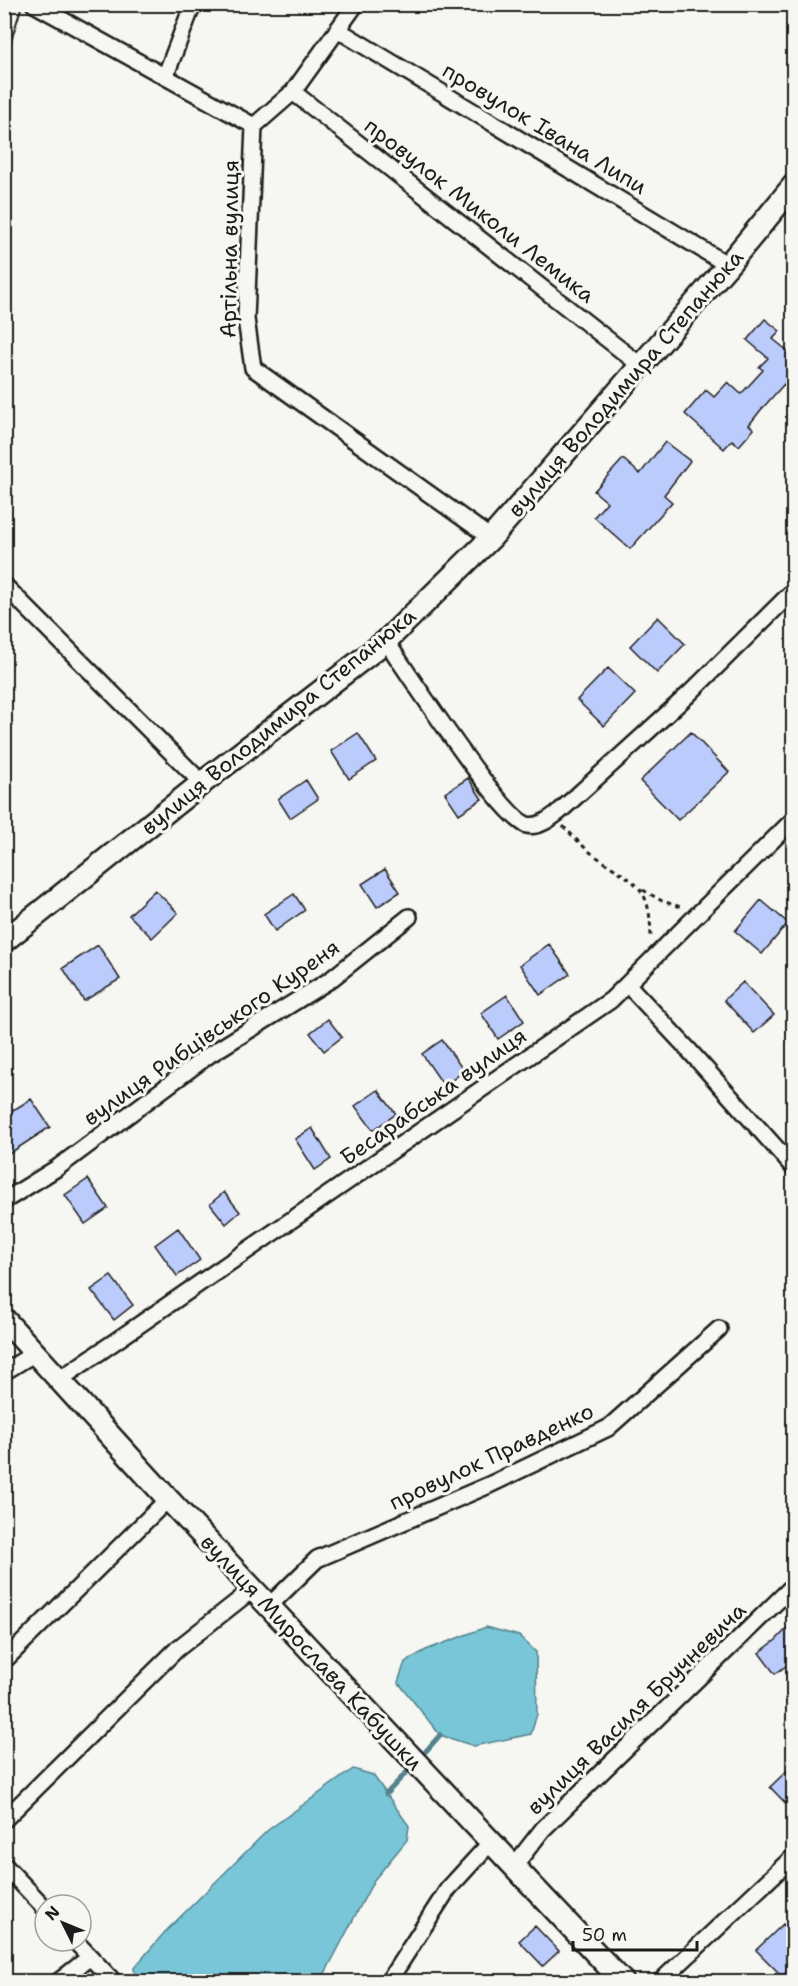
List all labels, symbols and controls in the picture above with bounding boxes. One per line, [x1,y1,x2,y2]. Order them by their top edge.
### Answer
street label: провулок Івана Липи [437,56,652,201]
street label: провулок Миколи Лемика [359,111,601,310]
street label: Артільна вулиця [213,160,246,338]
street label: вулиця Володимира Степанюка [501,243,750,523]
street label: вулиця Володимира Степанюка [135,601,422,841]
street label: вулиця Рибцівського Куреня [77,933,345,1132]
street label: Бесарабська вулиця [334,1021,532,1172]
street label: провулок Правденко [384,1396,598,1517]
street label: вулиця Мирослава Кабушки [194,1528,429,1777]
street label: вулиця Василя Бручневича [521,1596,752,1821]
north arrow [33,1893,93,1953]
text: N [40,1901,64,1925]
scale bar [573,1914,698,1952]
text: 50 m [582,1923,627,1947]

